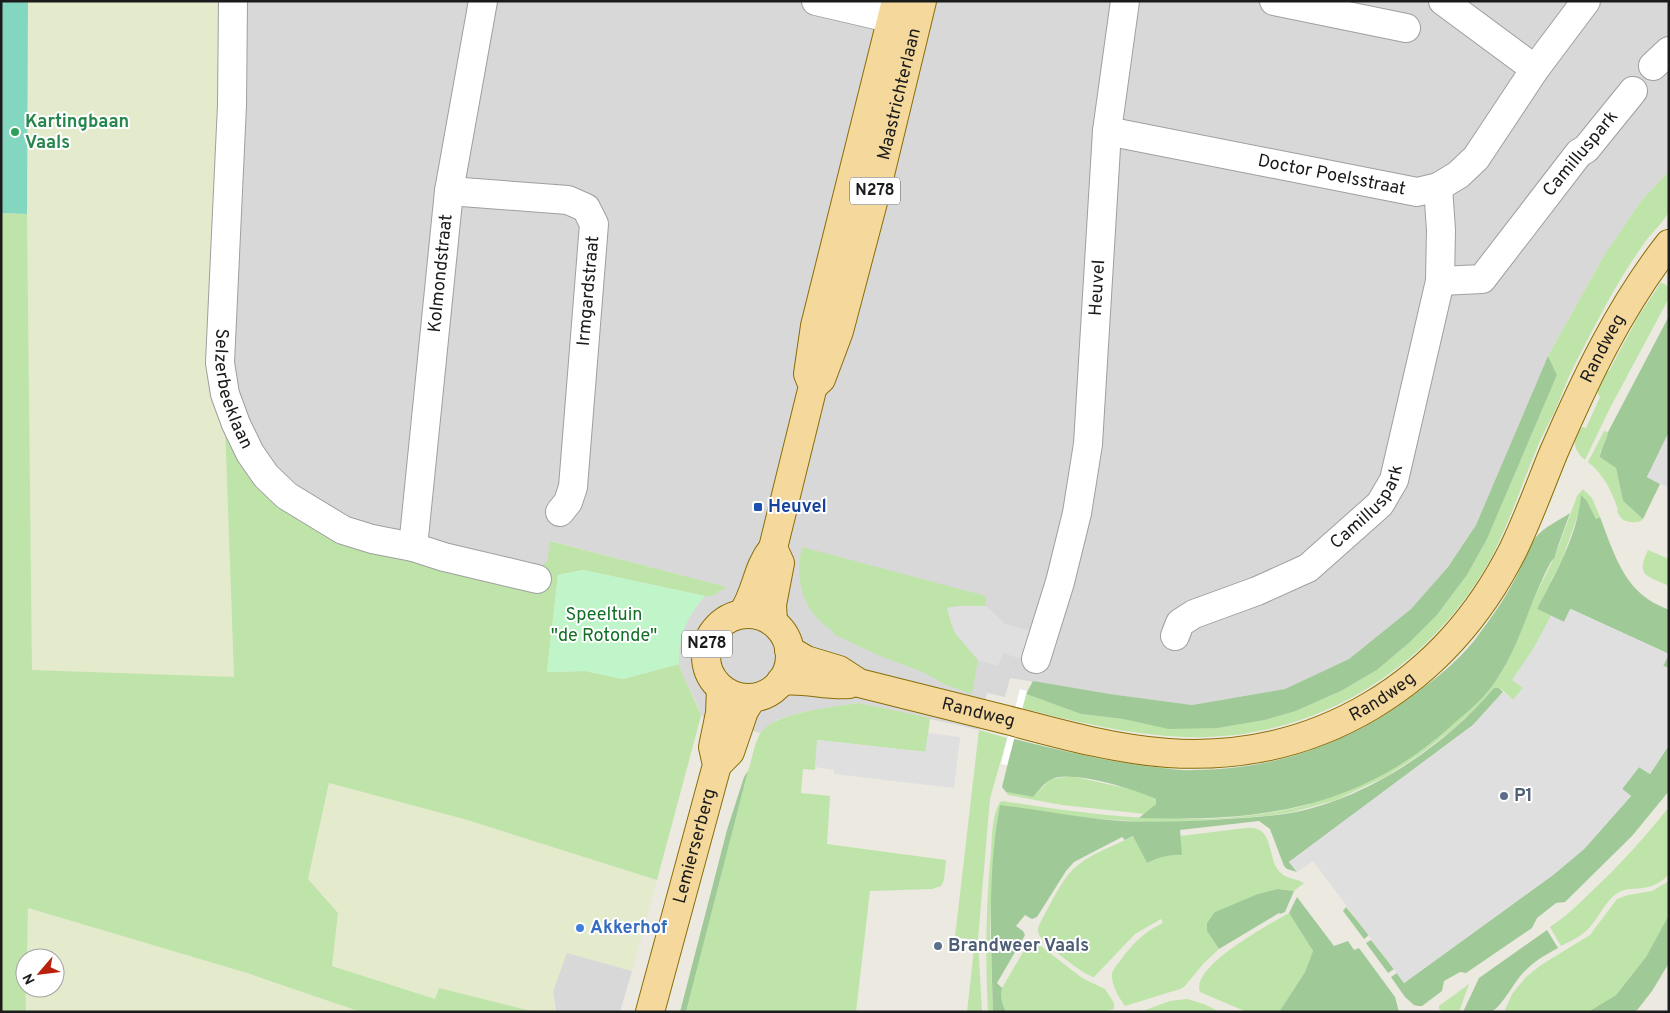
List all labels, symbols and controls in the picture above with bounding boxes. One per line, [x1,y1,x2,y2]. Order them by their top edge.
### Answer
street label: Maastrichterlaan [872,26,927,163]
street label: Camilluspark [1538,106,1624,202]
place label: Kartingbaan Vaals [25,111,129,155]
marker: Kartingbaan Vaals [9,126,21,138]
street label: Doctor Poelsstraat [1256,149,1408,201]
road number: N278 [850,178,900,205]
street label: Kolmondstraat [423,213,458,334]
street label: Irmgardstraat [573,235,605,347]
street label: Heuvel [1084,259,1111,317]
street label: Randweg [1575,310,1631,387]
street label: Selzerbeeklaan [209,328,258,453]
street label: Camilluspark [1325,463,1409,554]
place label: Heuvel [768,496,827,519]
marker: Heuvel [752,501,764,513]
park label: Speeltuin "de Rotonde" [551,604,657,648]
road number: N278 [682,630,732,658]
street label: Randweg [1345,667,1420,727]
street label: Randweg [939,693,1018,733]
place label: P1 [1514,785,1533,808]
street label: Lemierserberg [668,786,722,906]
marker: P1 [1498,790,1510,802]
place label: Akkerhof [590,917,668,940]
marker: Akkerhof [574,922,586,934]
place label: Brandweer Vaals [948,935,1089,958]
marker: Brandweer Vaals [932,940,944,952]
north arrow [15,948,65,998]
text: N [20,970,40,987]

